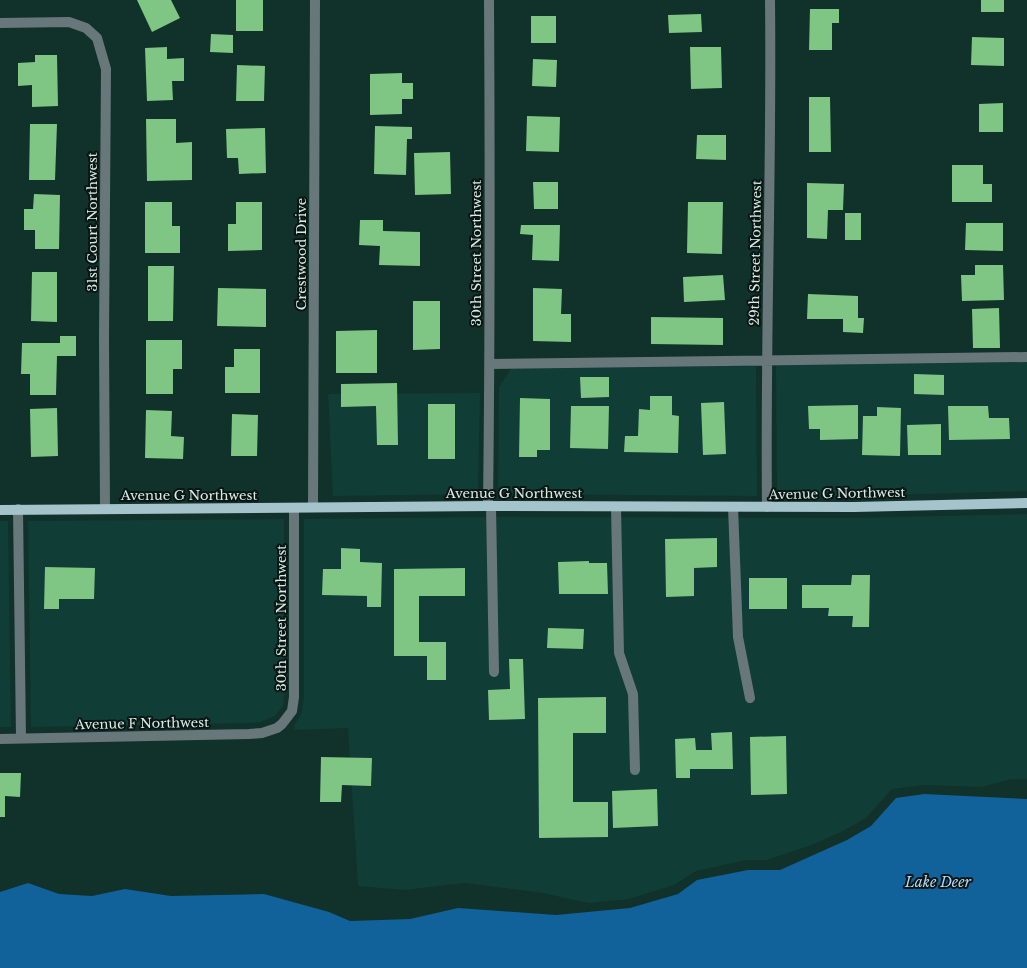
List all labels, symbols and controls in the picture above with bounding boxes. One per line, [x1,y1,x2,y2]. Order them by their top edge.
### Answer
street label: 31st Court Northwest [84,152,101,292]
street label: 30th Street Northwest [468,180,485,326]
street label: 29th Street Northwest [746,180,765,326]
street label: Crestwood Drive [293,198,310,310]
street label: Avenue G Northwest [768,484,906,503]
street label: Avenue G Northwest [445,485,582,502]
street label: Avenue G Northwest [120,487,257,504]
street label: 30th Street Northwest [273,545,290,691]
street label: Avenue F Northwest [74,714,209,733]
water label: Lake Deer [904,873,972,891]

